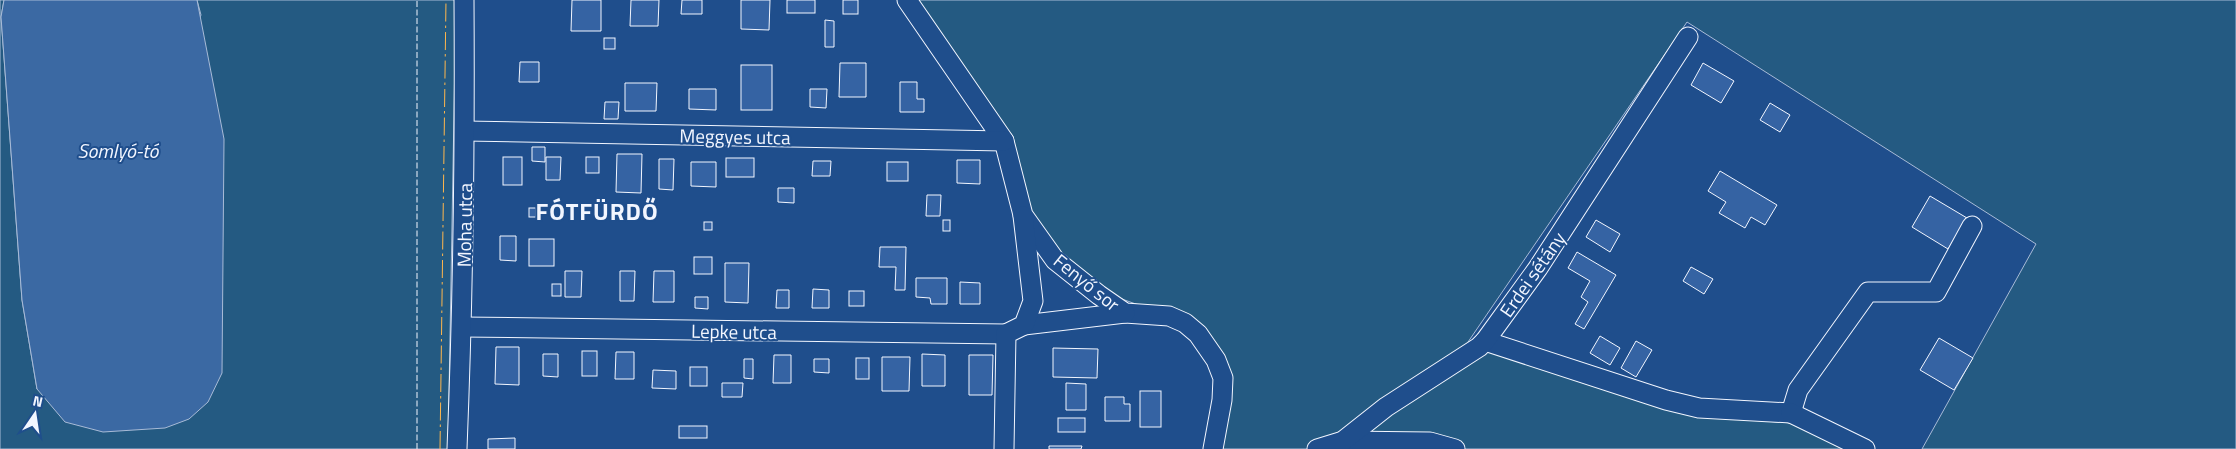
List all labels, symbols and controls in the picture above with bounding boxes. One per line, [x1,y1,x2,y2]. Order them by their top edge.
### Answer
street label: Meggyes utca [679,121,791,151]
water label: Somlyó-tó [78,135,160,166]
street label: Moha utca [449,182,479,267]
district label: FÓTFÜRDŐ [535,193,659,229]
street label: Erdei sétány [1492,225,1572,323]
street label: Fenyő sor [1048,246,1127,318]
street label: Lepke utca [691,316,778,346]
north arrow [10,389,60,439]
text: N [31,390,45,412]

